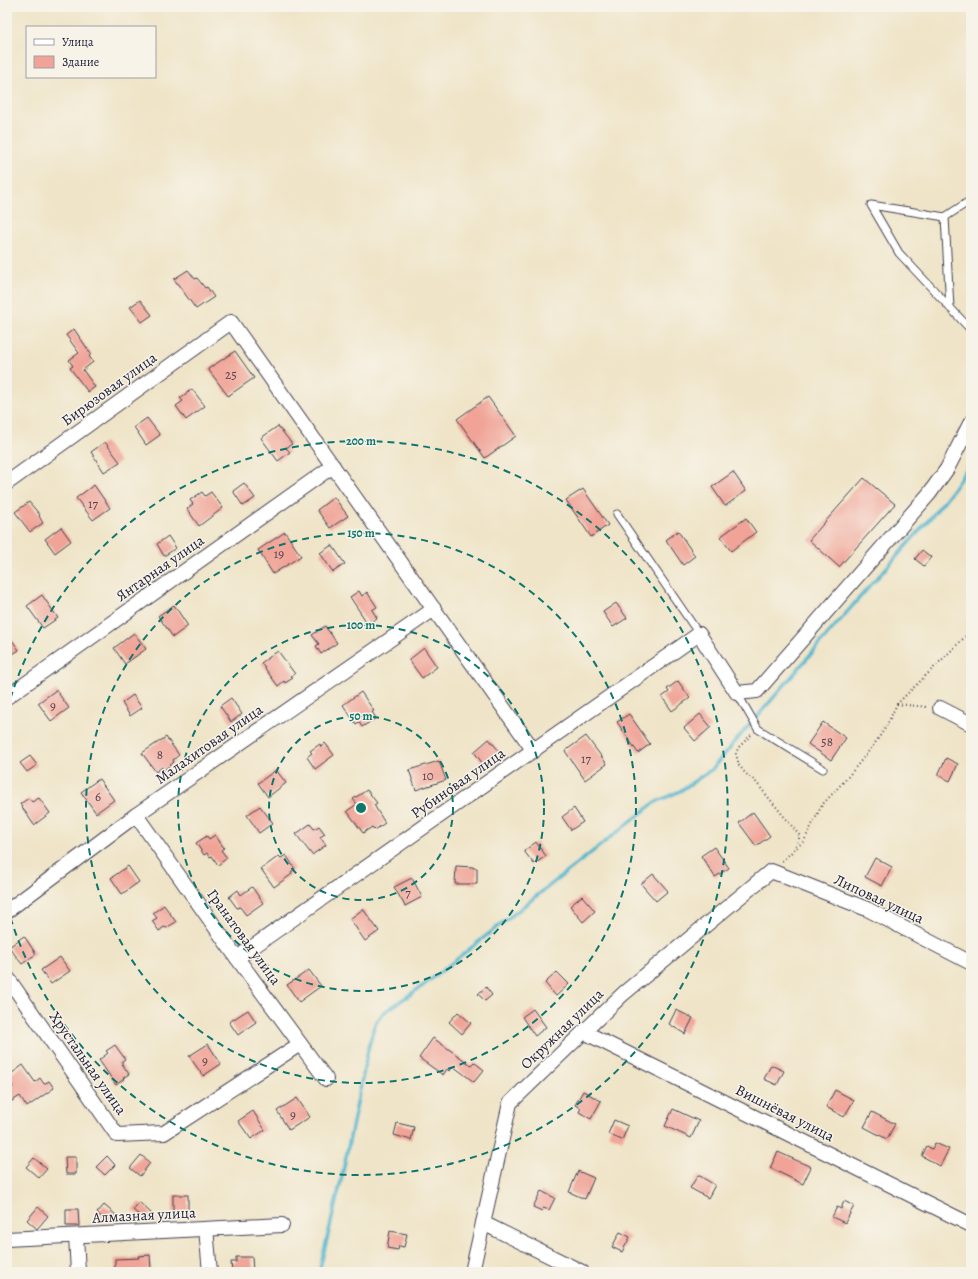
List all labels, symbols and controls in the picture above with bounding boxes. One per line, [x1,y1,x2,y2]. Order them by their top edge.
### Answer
legend [26,26,156,78]
text: Улица [62,34,94,50]
text: Здание [62,54,99,70]
street label: Бирюзовая улица [57,348,161,430]
house number: 25 [225,366,237,383]
text: 200 m [346,433,376,449]
house number: 17 [88,495,98,512]
text: 150 m [347,525,375,541]
street label: Янтарная улица [112,530,208,606]
house number: 19 [274,545,284,562]
text: 100 m [347,617,375,633]
house number: 9 [50,697,56,714]
street label: Малахитовая улица [151,699,267,789]
text: 50 m [349,708,373,724]
house number: 58 [821,733,833,750]
street label: Рубиновая улица [407,743,509,823]
house number: 8 [157,746,163,763]
house number: 17 [581,750,591,767]
house number: 10 [422,767,434,784]
house number: 6 [95,788,101,805]
centre of rings [354,801,368,815]
street label: Липовая улица [831,869,927,929]
house number: 7 [405,884,411,901]
street label: Гранатовая улица [202,885,286,989]
street label: Окружная улица [516,984,608,1074]
street label: Хрустальная улица [45,1007,131,1119]
house number: 9 [202,1052,208,1069]
street label: Вишнёвая улица [732,1080,838,1146]
house number: 9 [290,1106,296,1123]
street label: Алмазная улица [91,1202,196,1228]

